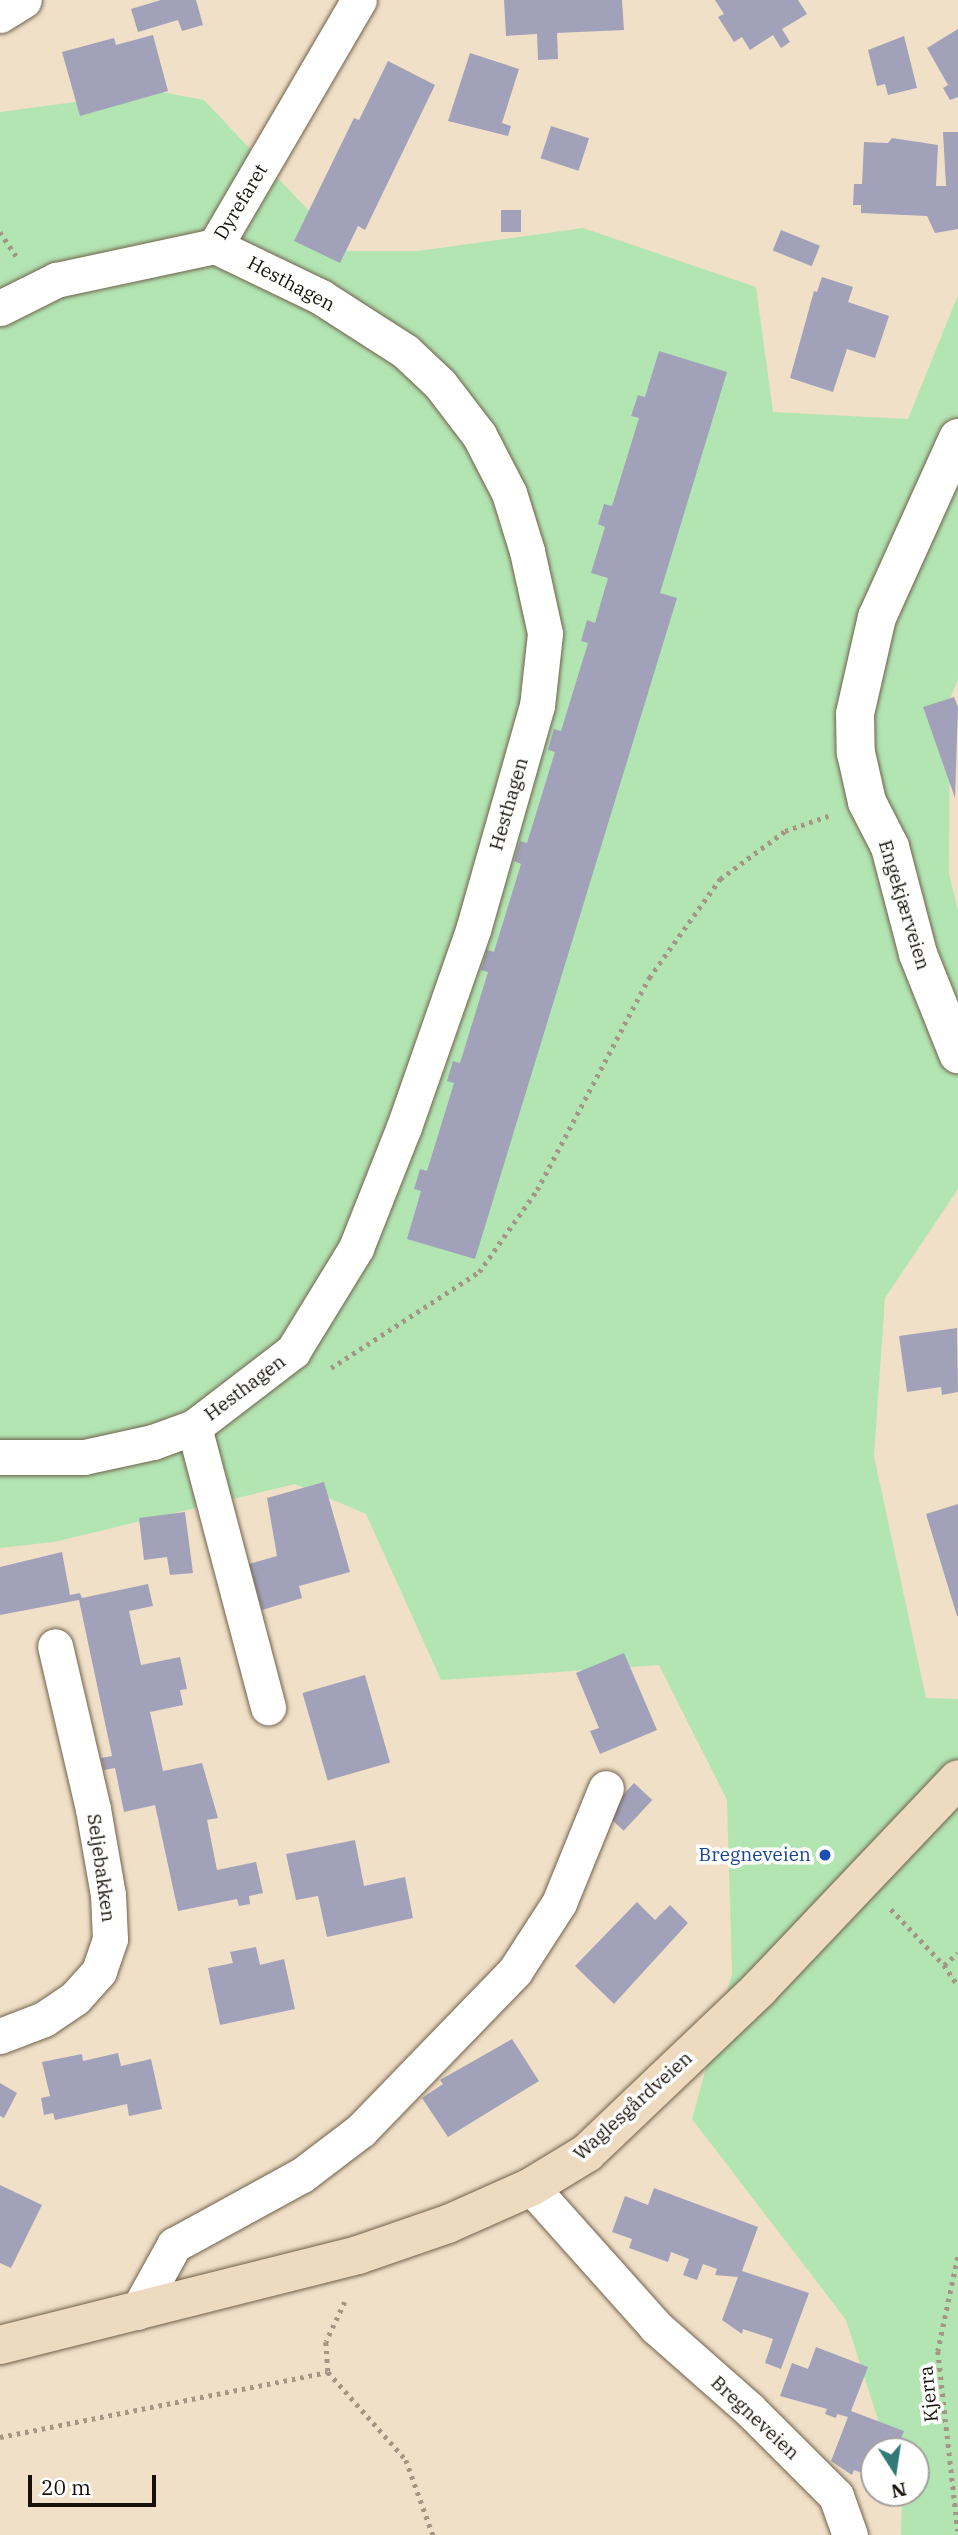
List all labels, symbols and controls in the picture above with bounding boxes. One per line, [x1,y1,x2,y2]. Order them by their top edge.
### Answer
street label: Dyrefaret [210,160,272,244]
street label: Hesthagen [243,251,339,317]
street label: Hesthagen [485,755,533,853]
street label: Engekjærveien [873,837,935,973]
street label: Hesthagen [200,1350,290,1426]
street label: Seljebakken [82,1812,120,1924]
place label: Bregneveien [699,1844,811,1866]
marker: Bregneveien [817,1847,833,1863]
street label: Waglesgårdveien [569,2047,697,2165]
street label: Kjerra [915,2365,943,2423]
street label: Bregneveien [706,2371,804,2465]
north arrow [860,2437,930,2507]
scale bar [32,2462,159,2506]
text: 20 m [41,2473,91,2501]
text: N [889,2477,909,2504]

